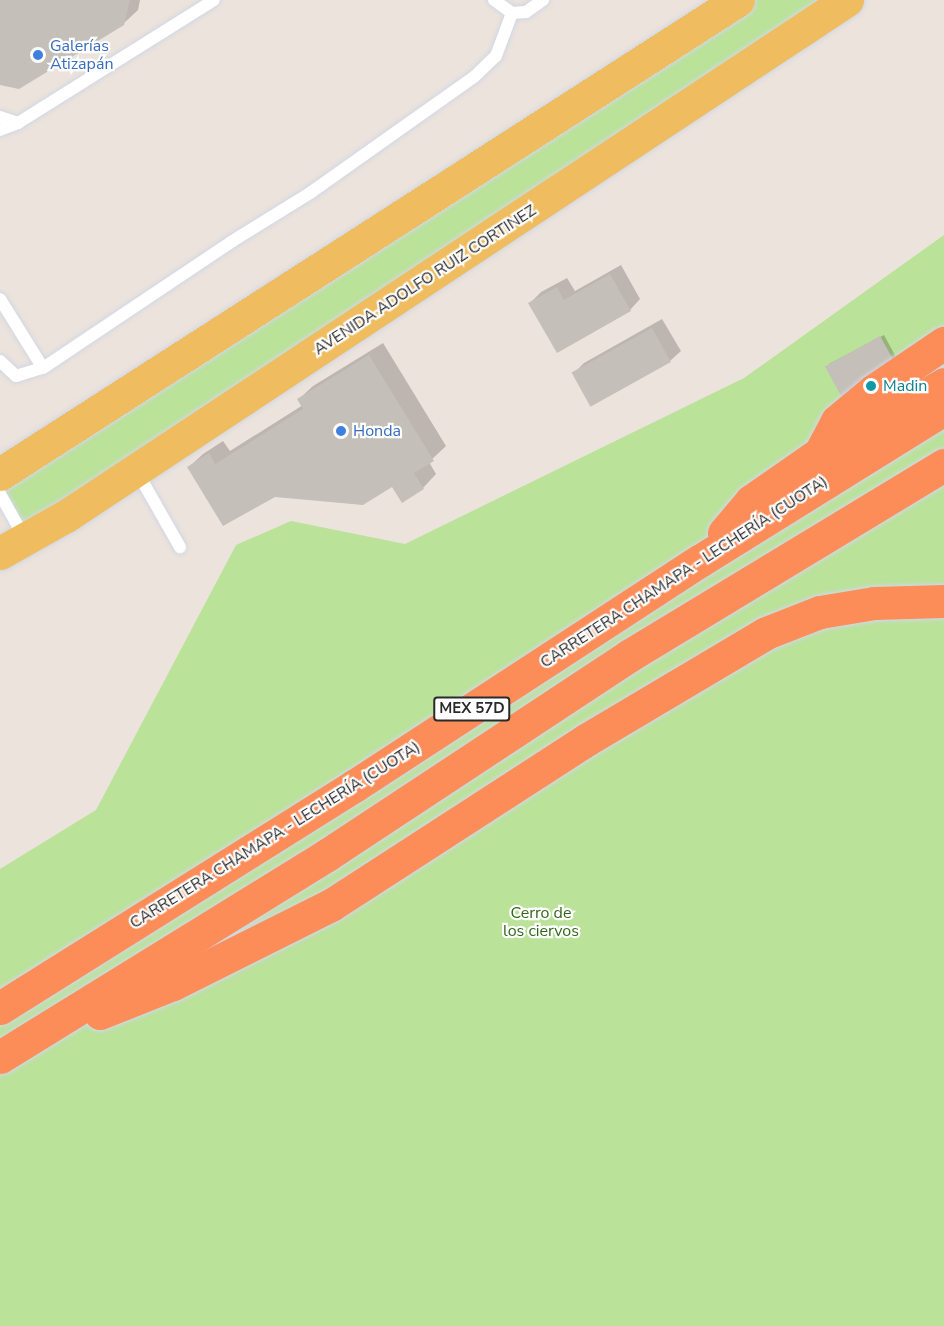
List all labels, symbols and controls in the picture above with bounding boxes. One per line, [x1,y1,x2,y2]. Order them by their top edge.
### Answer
place label: Galerías Atizapán [50,36,113,74]
marker: Galerías Atizapán [31,48,45,62]
street label: AVENIDA ADOLFO RUIZ CORTINEZ [310,201,540,359]
place label: Madin [883,376,927,396]
marker: Madin [864,379,878,393]
place label: Honda [353,421,401,441]
marker: Honda [334,424,348,438]
street label: CARRETERA CHAMAPA - LECHERÍA (CUOTA) [537,472,831,672]
road number: MEX 57D [433,697,511,721]
street label: CARRETERA CHAMAPA - LECHERÍA (CUOTA) [126,737,424,933]
park label: Cerro de los ciervos [503,903,579,941]

